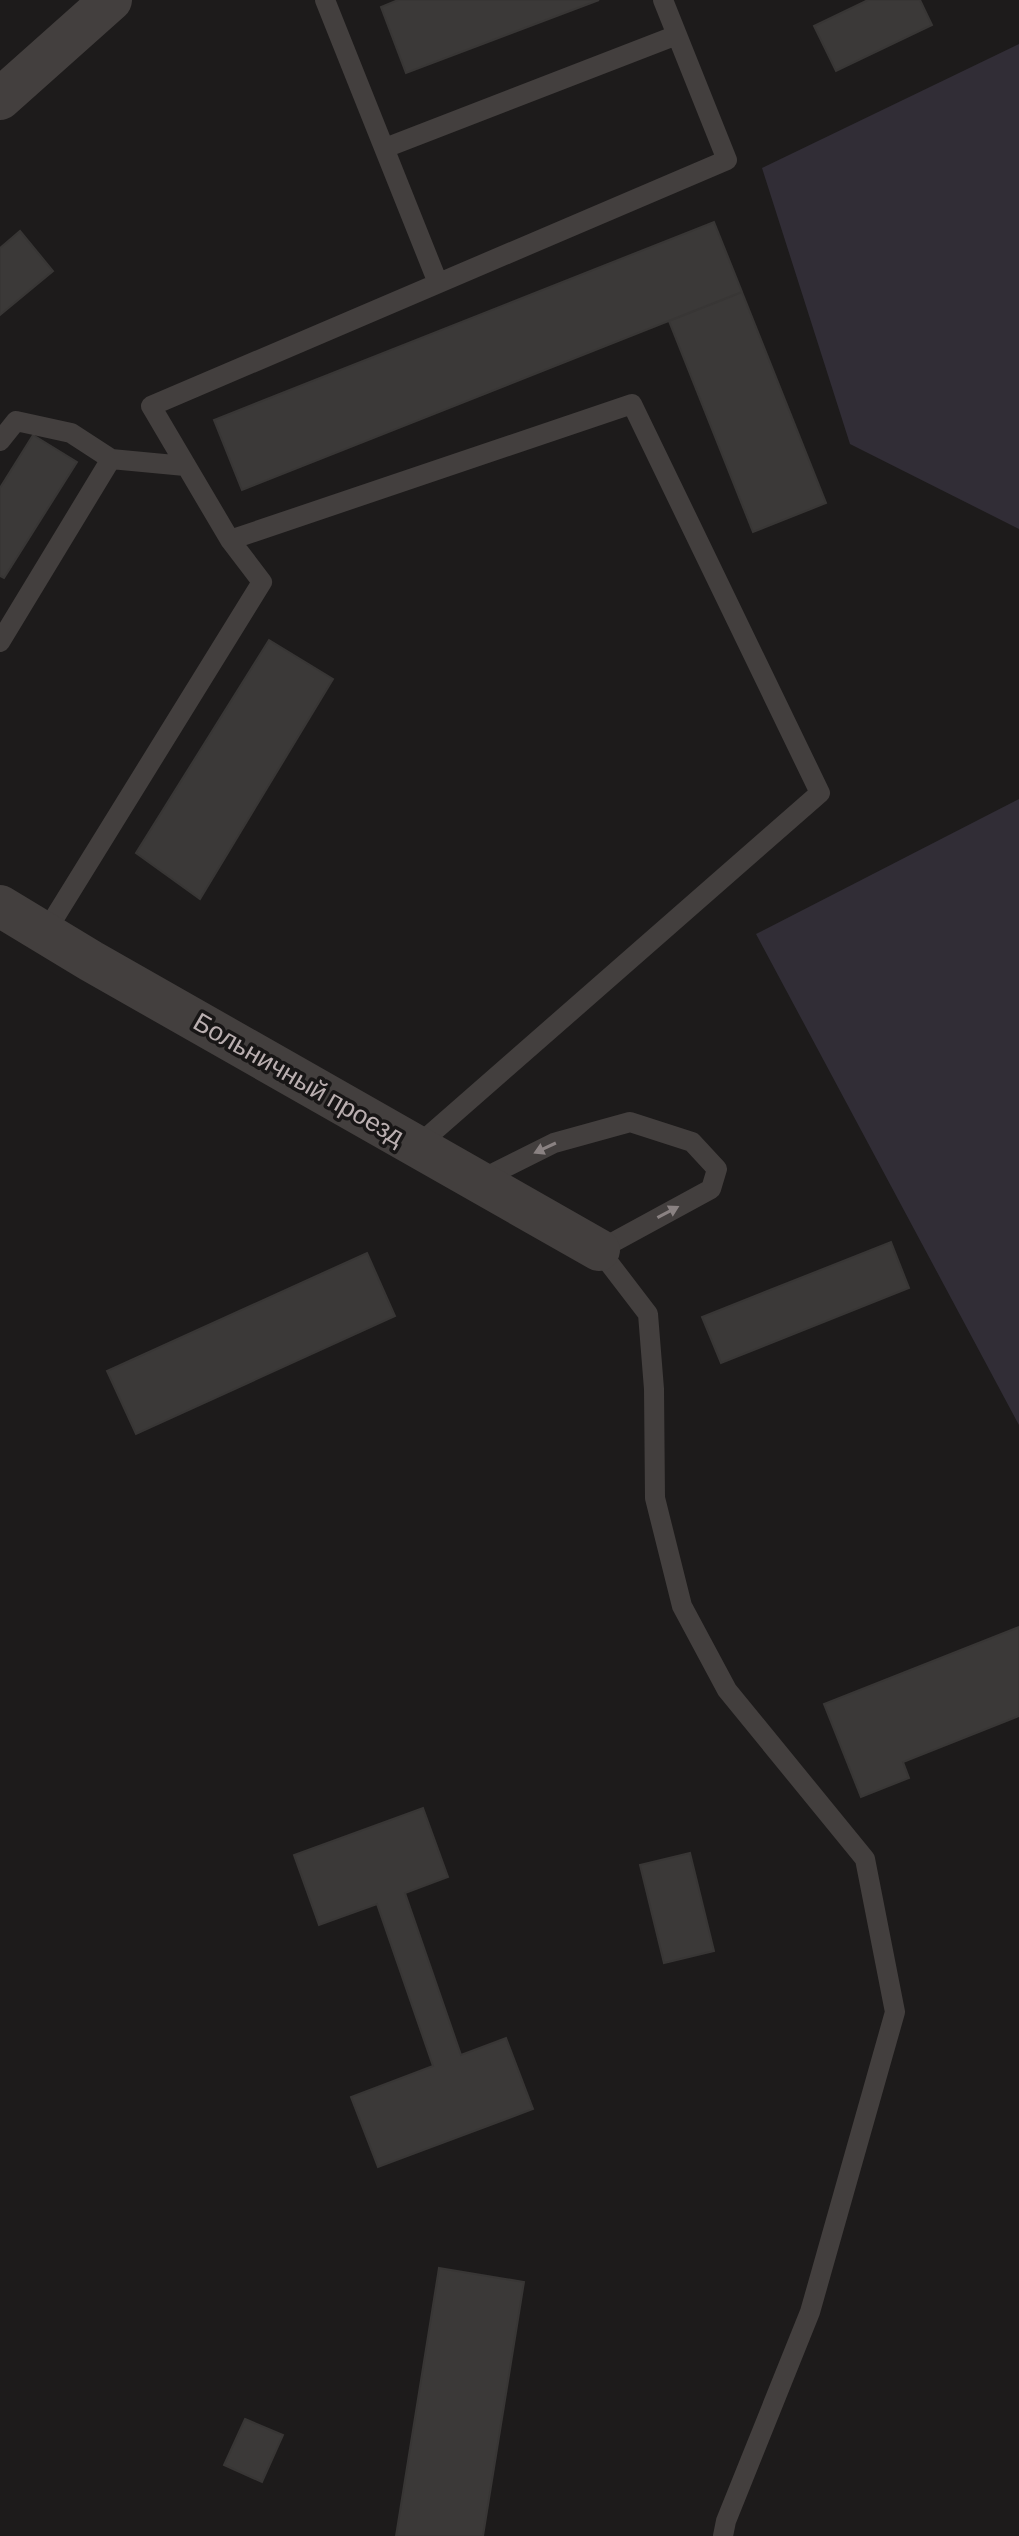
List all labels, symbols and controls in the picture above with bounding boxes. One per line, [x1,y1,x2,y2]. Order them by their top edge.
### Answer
street label: Больничный проезд [189,1005,411,1151]
one-way arrow [534,1141,557,1155]
one-way arrow [656,1205,679,1218]

